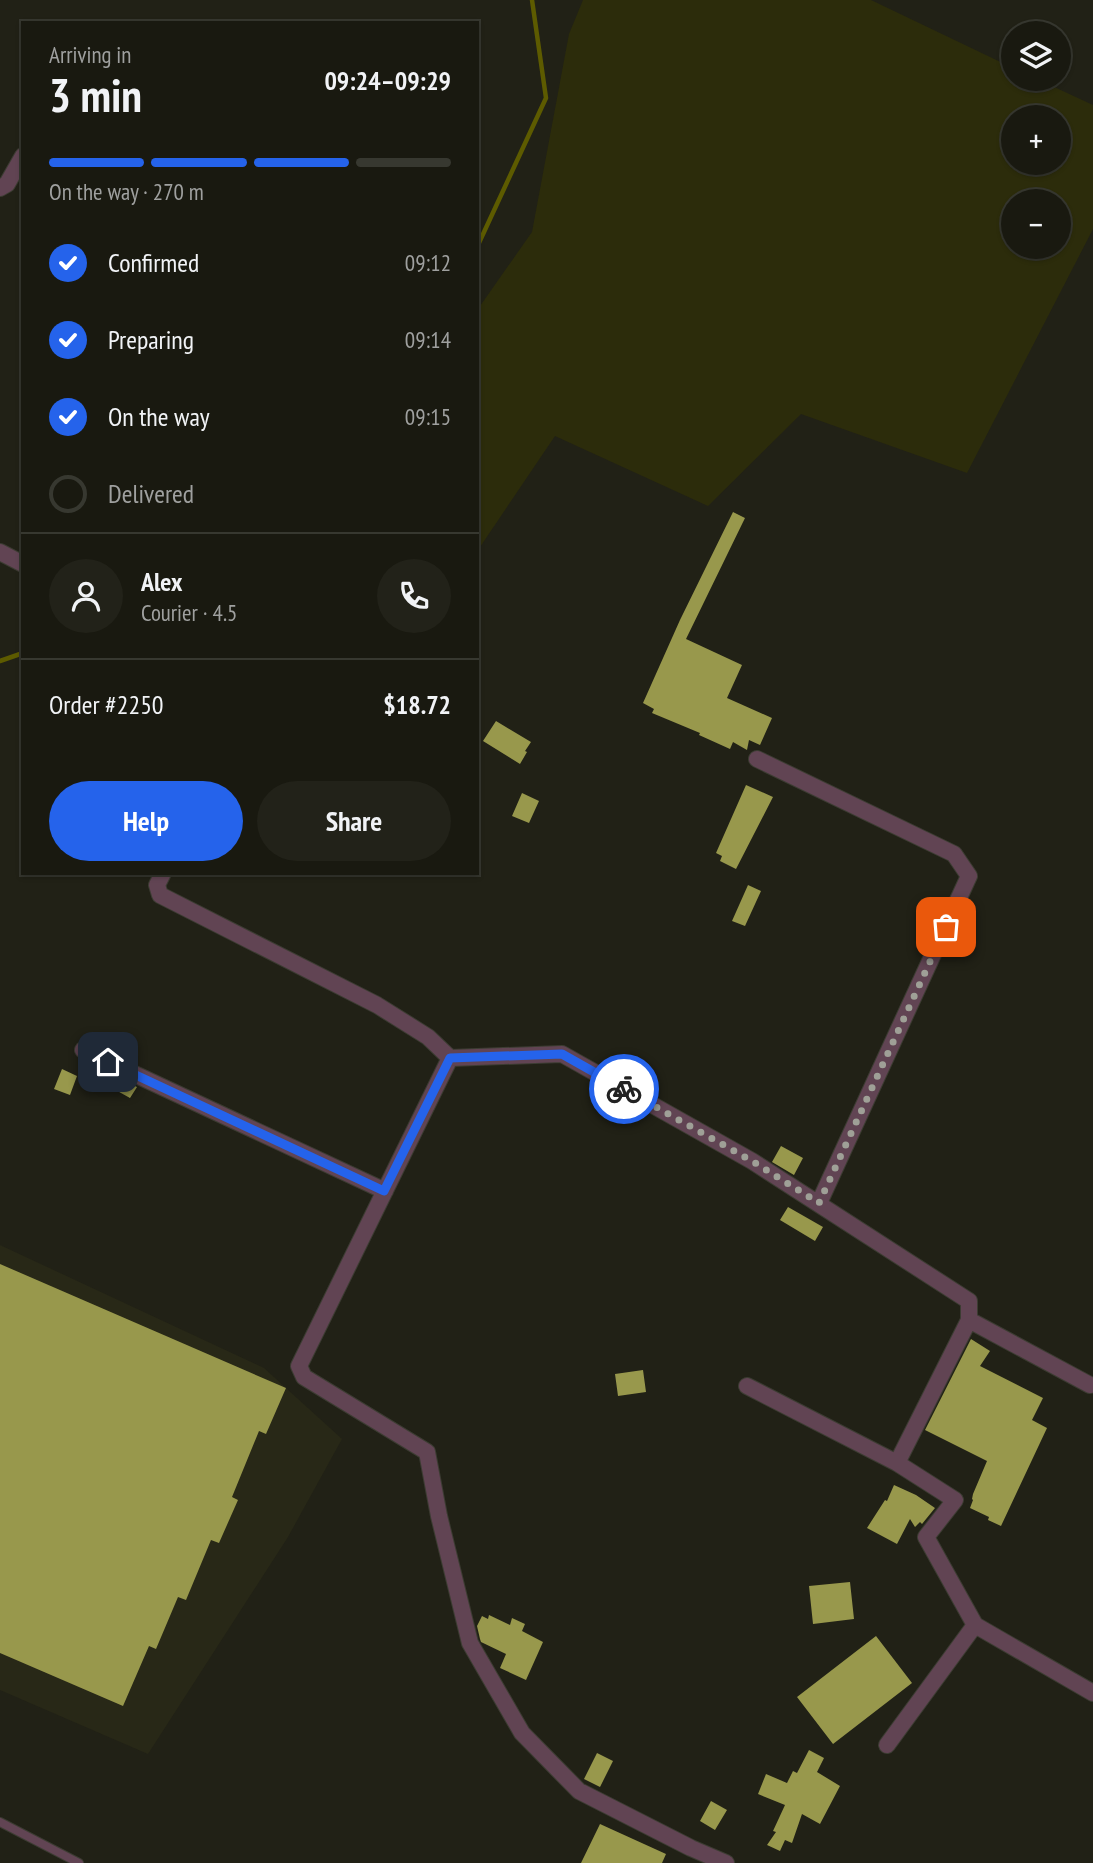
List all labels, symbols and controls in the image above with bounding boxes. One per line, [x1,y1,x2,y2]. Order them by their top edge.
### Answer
map controls [1001,21,1071,259]
button: layers [1001,21,1071,91]
text: Arriving in [49,40,131,69]
text: 09:24–09:29 [324,64,451,97]
text: 3 min [49,65,142,125]
button: + [1001,105,1071,175]
text: On the way · 270 m [49,177,204,206]
button: − [1001,189,1071,259]
icon: check [49,244,87,282]
text: Confirmed [108,246,199,279]
text: 09:12 [405,248,451,277]
icon: check [49,321,87,359]
text: Preparing [108,323,194,356]
text: 09:14 [405,325,451,354]
icon: check [49,398,87,436]
text: On the way [108,400,210,433]
text: 09:15 [405,402,451,431]
text: Delivered [108,477,194,510]
button: person [49,559,123,633]
button: phone [377,559,451,633]
text: Alex [141,565,182,598]
text: Courier · 4.5 [141,598,237,627]
text: Order #2250 [49,688,164,721]
text: $18.72 [383,688,451,721]
button: Help [49,781,243,861]
button: Share [257,781,451,861]
pin [916,897,976,957]
icon: bag [927,908,965,946]
pin [78,1032,138,1092]
icon: home [89,1043,127,1081]
courier [589,1054,659,1124]
icon: bike [605,1070,643,1108]

